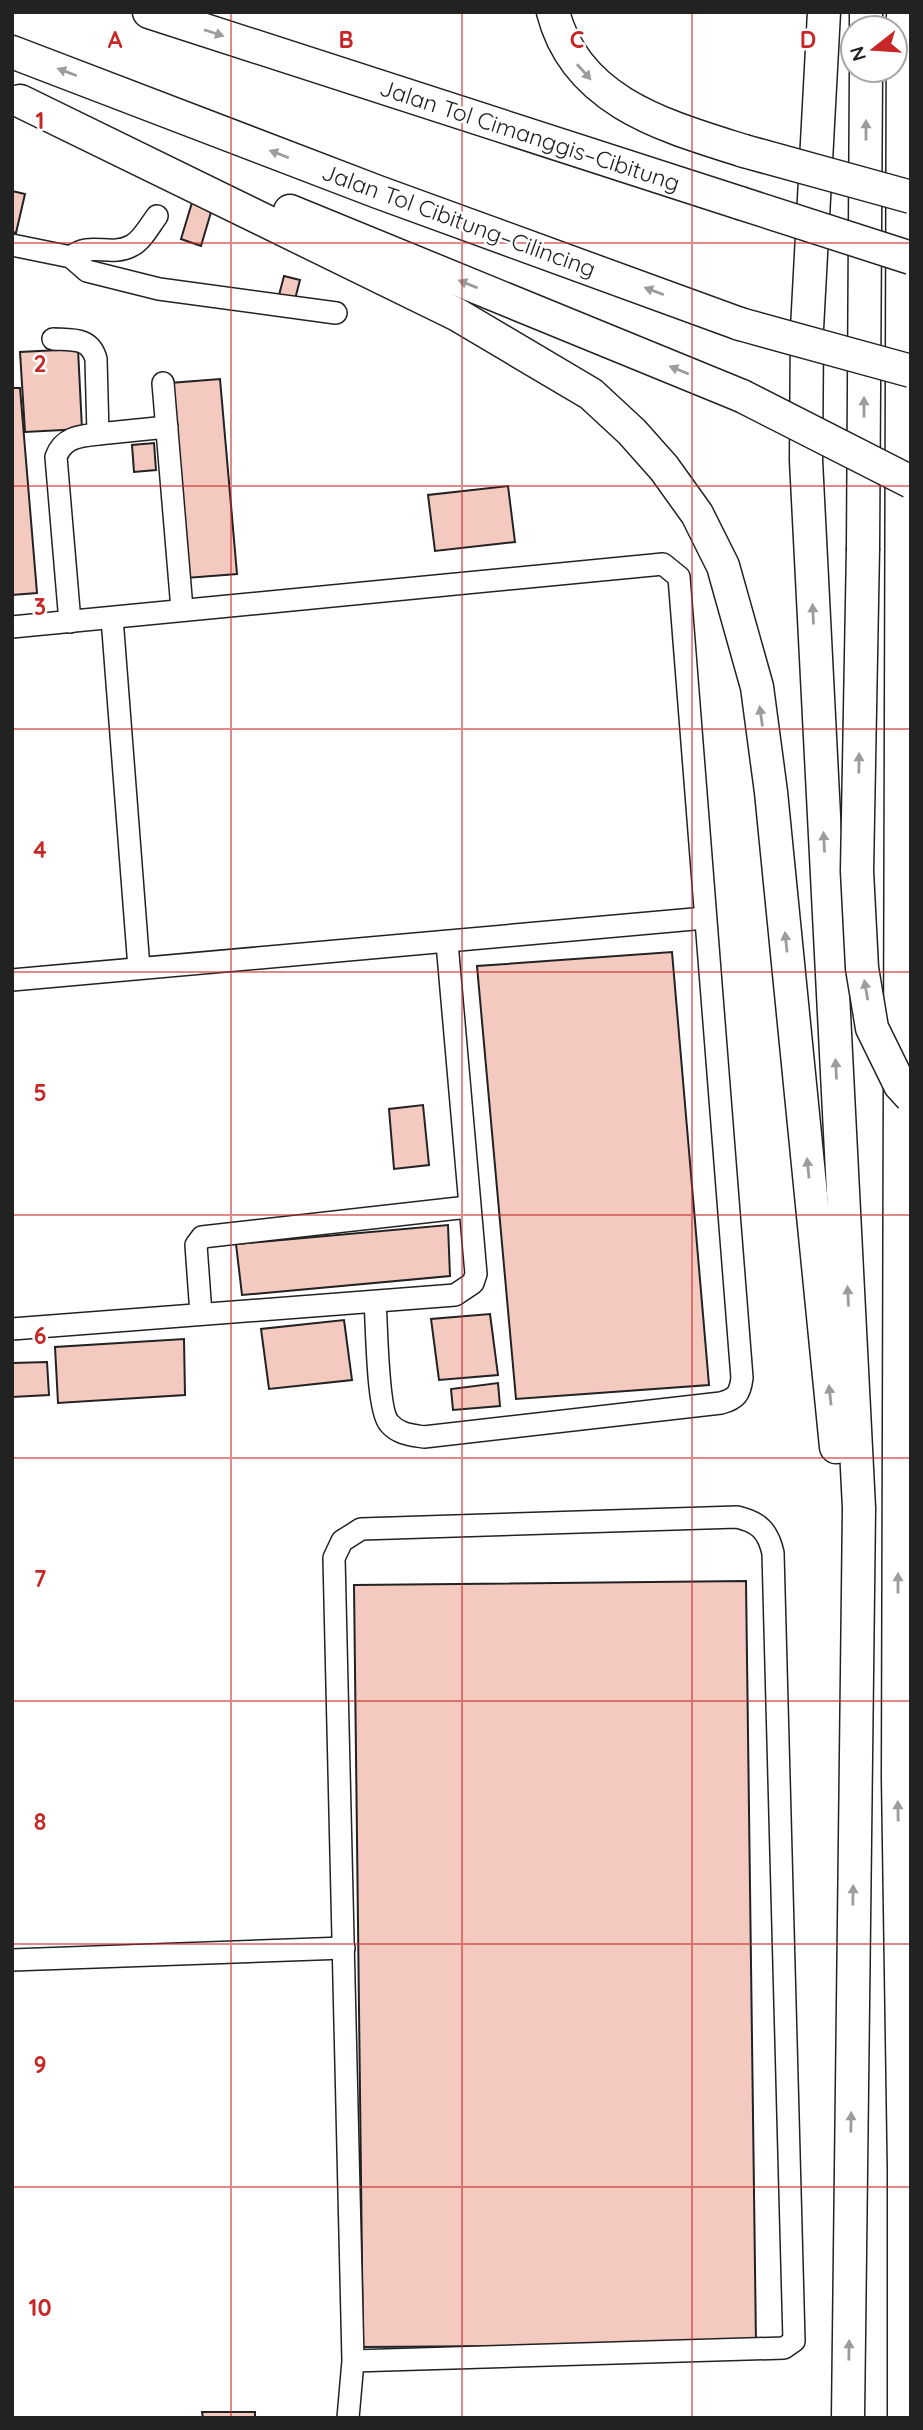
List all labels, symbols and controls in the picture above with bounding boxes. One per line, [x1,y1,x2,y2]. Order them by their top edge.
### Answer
north arrow [839,14,909,84]
text: A [108,25,123,54]
text: B [338,25,354,54]
text: C [570,25,584,54]
text: D [800,25,816,54]
one-way arrow [204,28,225,39]
text: N [844,44,871,64]
one-way arrow [575,63,591,80]
one-way arrow [56,67,77,78]
street label: Jalan Tol Cimanggis–Cibitung [376,73,684,197]
text: 1 [36,106,44,135]
one-way arrow [860,119,872,141]
one-way arrow [269,148,290,159]
street label: Jalan Tol Cibitung–Cilincing [318,157,600,283]
one-way arrow [458,278,479,289]
one-way arrow [643,286,664,297]
text: 2 [33,349,47,378]
one-way arrow [669,364,689,376]
one-way arrow [858,395,869,417]
text: 3 [34,592,46,621]
one-way arrow [807,603,818,625]
one-way arrow [755,704,766,726]
one-way arrow [853,752,865,774]
one-way arrow [818,830,829,852]
text: 4 [33,835,47,864]
one-way arrow [780,931,791,953]
one-way arrow [860,979,871,1001]
one-way arrow [830,1058,841,1080]
text: 5 [33,1078,47,1107]
one-way arrow [802,1157,813,1179]
one-way arrow [842,1285,853,1307]
text: 6 [34,1321,46,1350]
one-way arrow [825,1383,836,1405]
text: 7 [34,1564,47,1593]
one-way arrow [892,1572,904,1594]
one-way arrow [892,1799,904,1821]
text: 8 [34,1807,46,1836]
one-way arrow [847,1883,859,1905]
text: 9 [33,2050,47,2079]
one-way arrow [845,2111,857,2133]
text: 10 [28,2293,52,2322]
one-way arrow [843,2338,855,2360]

